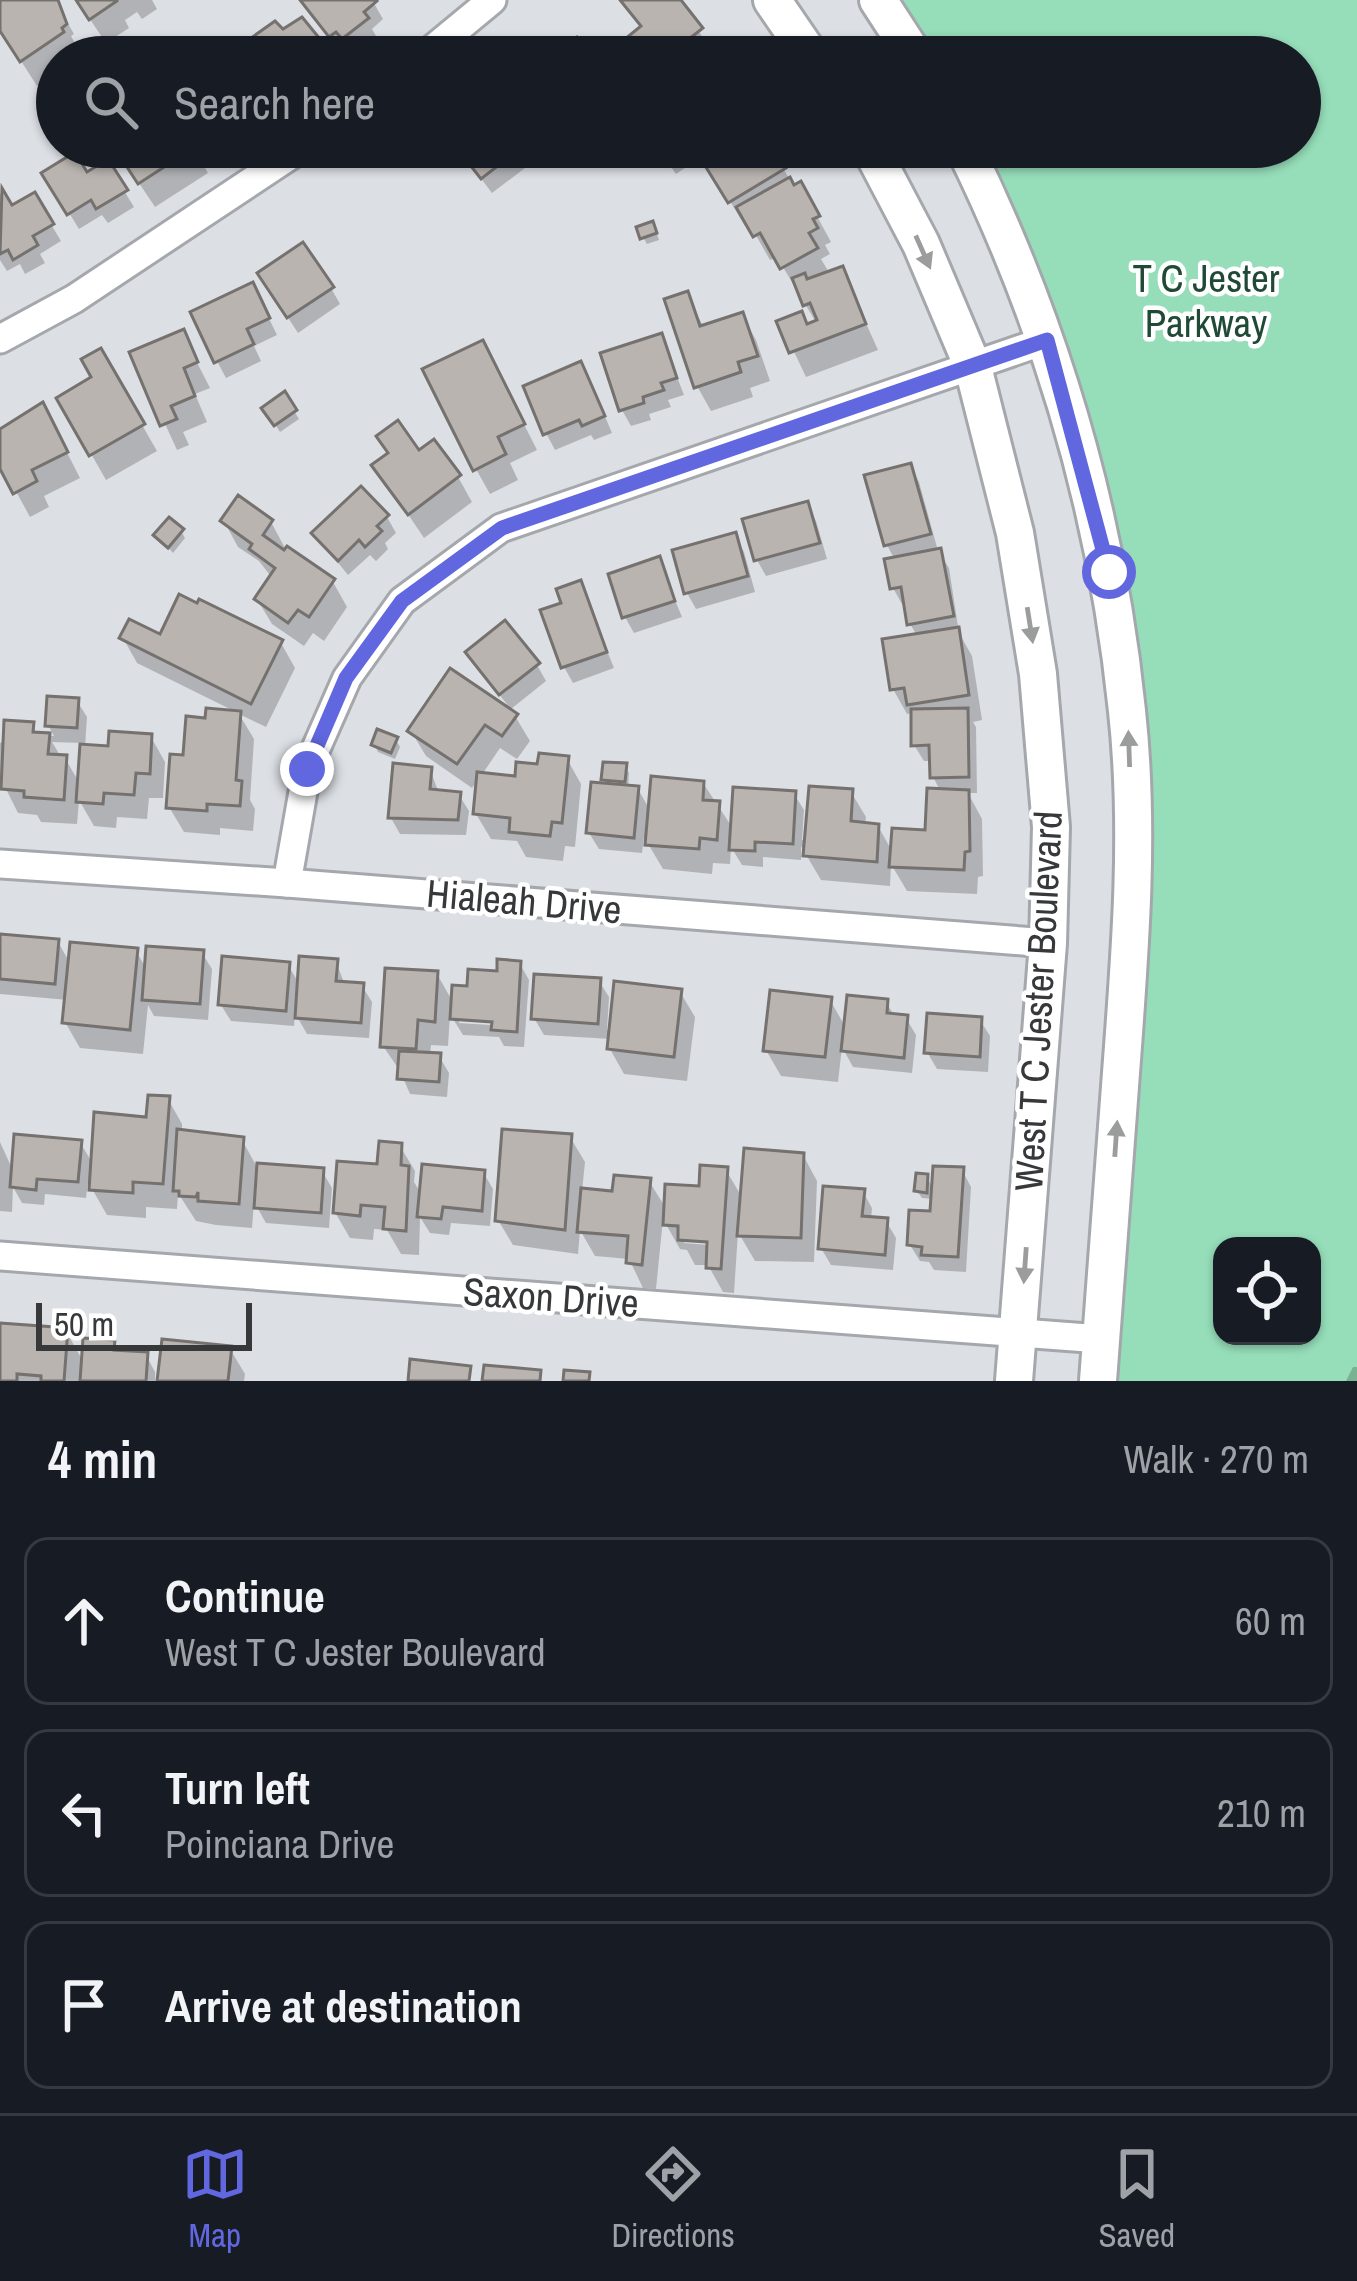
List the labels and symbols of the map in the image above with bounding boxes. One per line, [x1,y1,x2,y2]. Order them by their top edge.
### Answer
one-way arrow [913,234,933,269]
park label: T C Jester Parkway [1133,252,1280,349]
route start [1082,545,1136,599]
one-way arrow [1022,606,1040,644]
one-way arrow [1119,729,1138,767]
route end [280,742,334,796]
street label: West T C Jester Boulevard [1002,810,1074,1192]
street label: Hialeah Drive [424,867,624,935]
one-way arrow [1107,1120,1126,1157]
one-way arrow [1015,1247,1034,1284]
street label: Saxon Drive [461,1265,641,1329]
scale bar [36,1297,252,1350]

